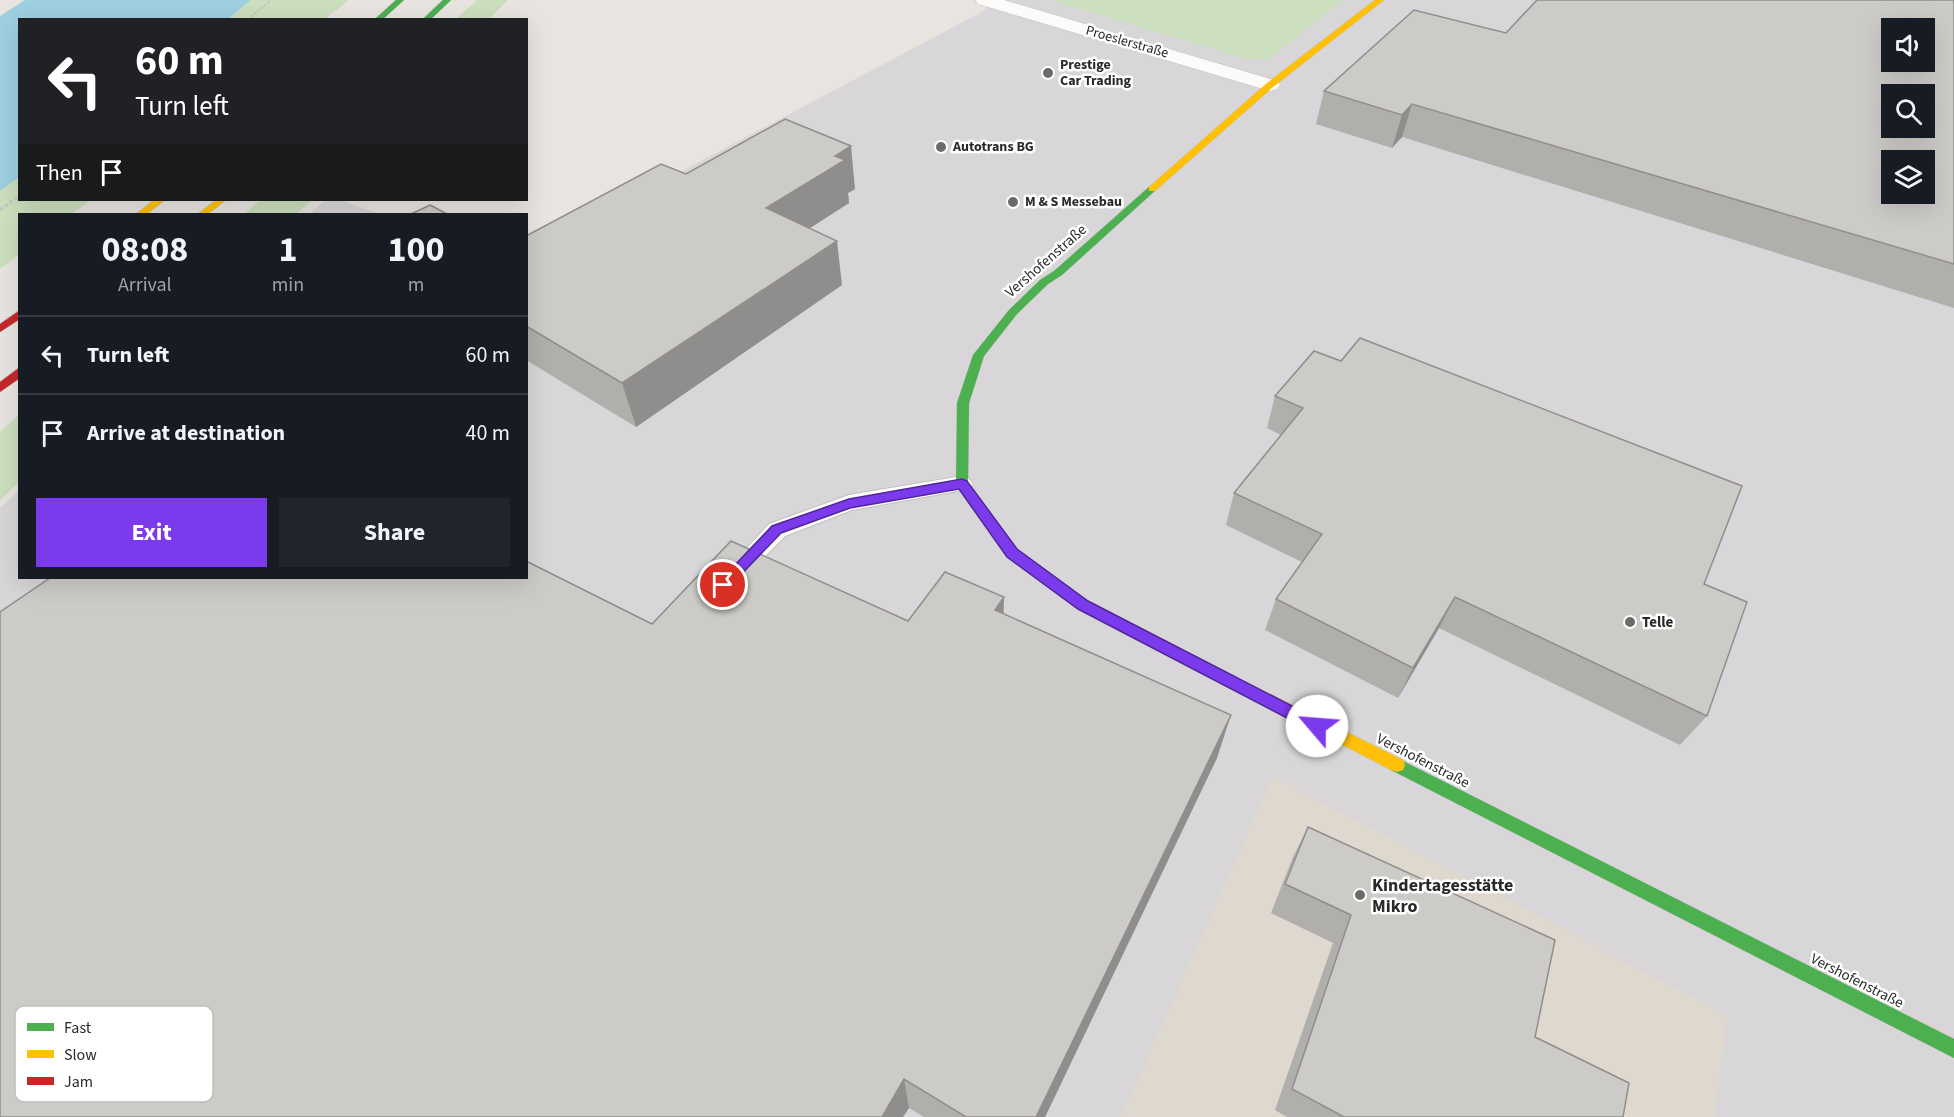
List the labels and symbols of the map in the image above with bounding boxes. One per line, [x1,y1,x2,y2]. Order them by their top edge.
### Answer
street label: Proeslerstraße [1083,21,1171,63]
place label: Prestige Car Trading [1060,55,1132,91]
marker: Prestige Car Trading [1041,66,1055,80]
place label: Autotrans BG [952,137,1034,157]
marker: Autotrans BG [934,140,948,154]
place label: M & S Messebau [1025,192,1122,212]
marker: M & S Messebau [1006,195,1020,209]
street label: Vershofenstraße [1001,220,1091,302]
pin [697,559,748,610]
place label: Telle [1642,612,1674,633]
marker: Telle [1623,615,1637,629]
position arrow [1285,694,1349,758]
street label: Vershofenstraße [1373,728,1473,794]
place label: Kindertagesstätte Mikro [1372,873,1513,919]
marker: Kindertagesstätte Mikro [1353,888,1367,902]
street label: Vershofenstraße [1807,948,1907,1014]
legend [15,1006,213,1102]
text: Fast [64,1017,92,1039]
text: Slow [64,1044,97,1066]
text: Jam [64,1071,93,1093]

